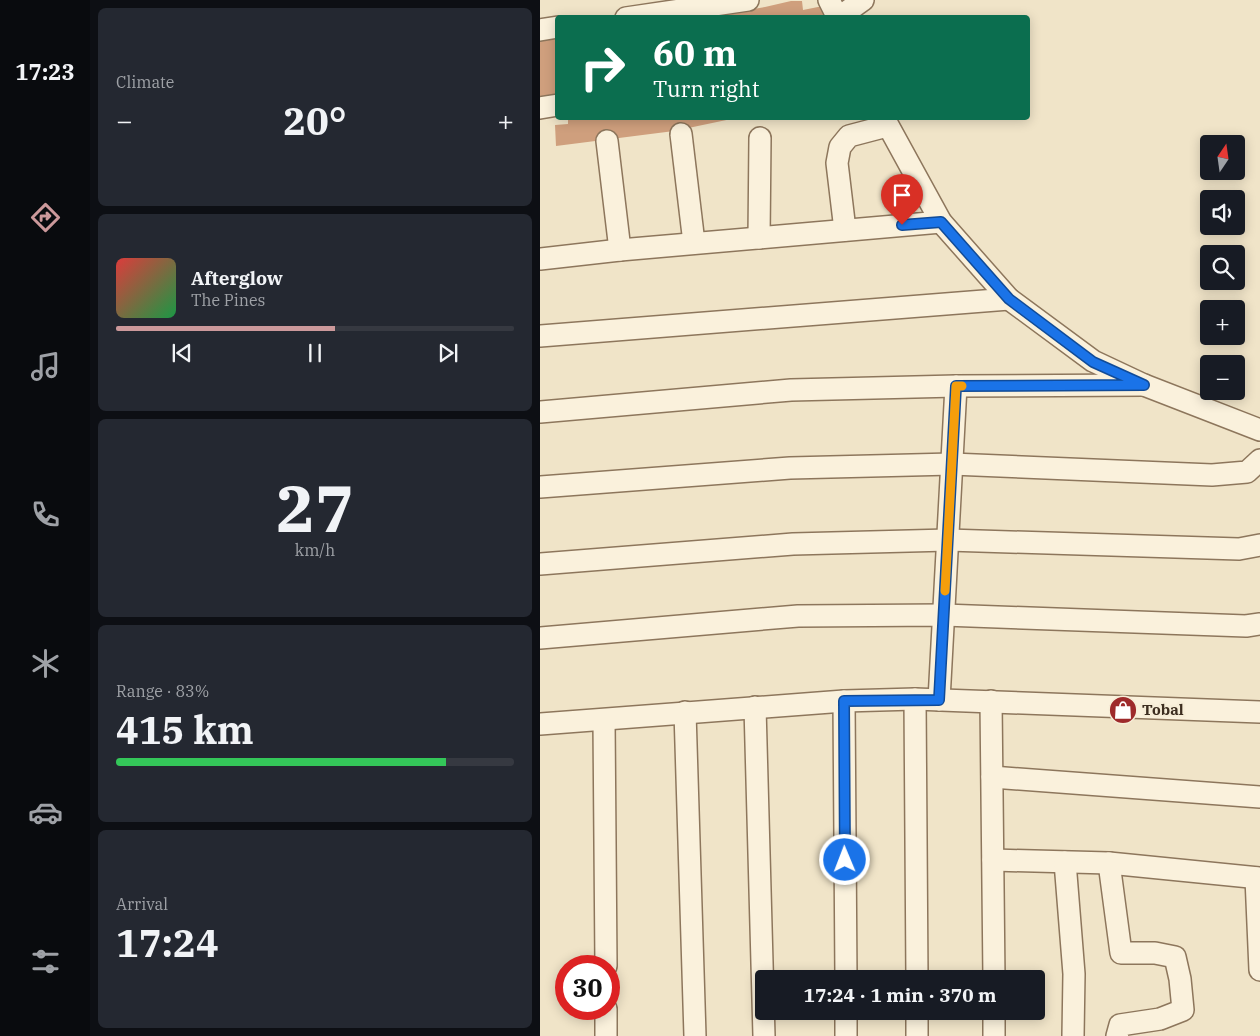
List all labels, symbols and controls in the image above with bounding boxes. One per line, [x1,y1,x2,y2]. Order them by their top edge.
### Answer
text: 60 m [653,30,737,76]
icon: right [570,35,635,100]
text: 17:23 [15,57,75,86]
text: Climate [116,72,174,92]
text: Turn right [653,74,760,103]
text: 20° [283,96,347,145]
text: − [116,102,133,139]
text: + [497,102,514,139]
north arrow [1200,135,1245,180]
map controls [1200,135,1245,400]
pin [881,174,923,225]
icon: arrive [888,181,916,209]
button: sound [1200,190,1245,235]
icon: directions [28,200,63,235]
button: search [1200,245,1245,290]
text: Afterglow [191,266,283,290]
text: The Pines [191,290,265,310]
button: + [1200,300,1245,345]
icon: previous [168,339,196,367]
icon: pause [301,339,329,367]
icon: next [434,339,462,367]
icon: music [28,349,63,384]
button: − [1200,355,1245,400]
text: 27 [276,465,354,550]
icon: phone [28,497,63,532]
text: km/h [295,540,335,560]
icon: climate [28,646,63,681]
text: Range · 83% [116,681,209,701]
shop icon: Tobal [1108,695,1138,725]
place label: Tobal [1142,700,1184,719]
text: 415 km [116,705,254,754]
icon: car [28,795,63,830]
position arrow [818,833,870,885]
text: Arrival [116,894,168,914]
text: 17:24 [116,918,219,967]
icon: filters [28,944,63,979]
speed limit sign: 30 [555,955,620,1020]
text: 17:24 · 1 min · 370 m [804,983,996,1007]

